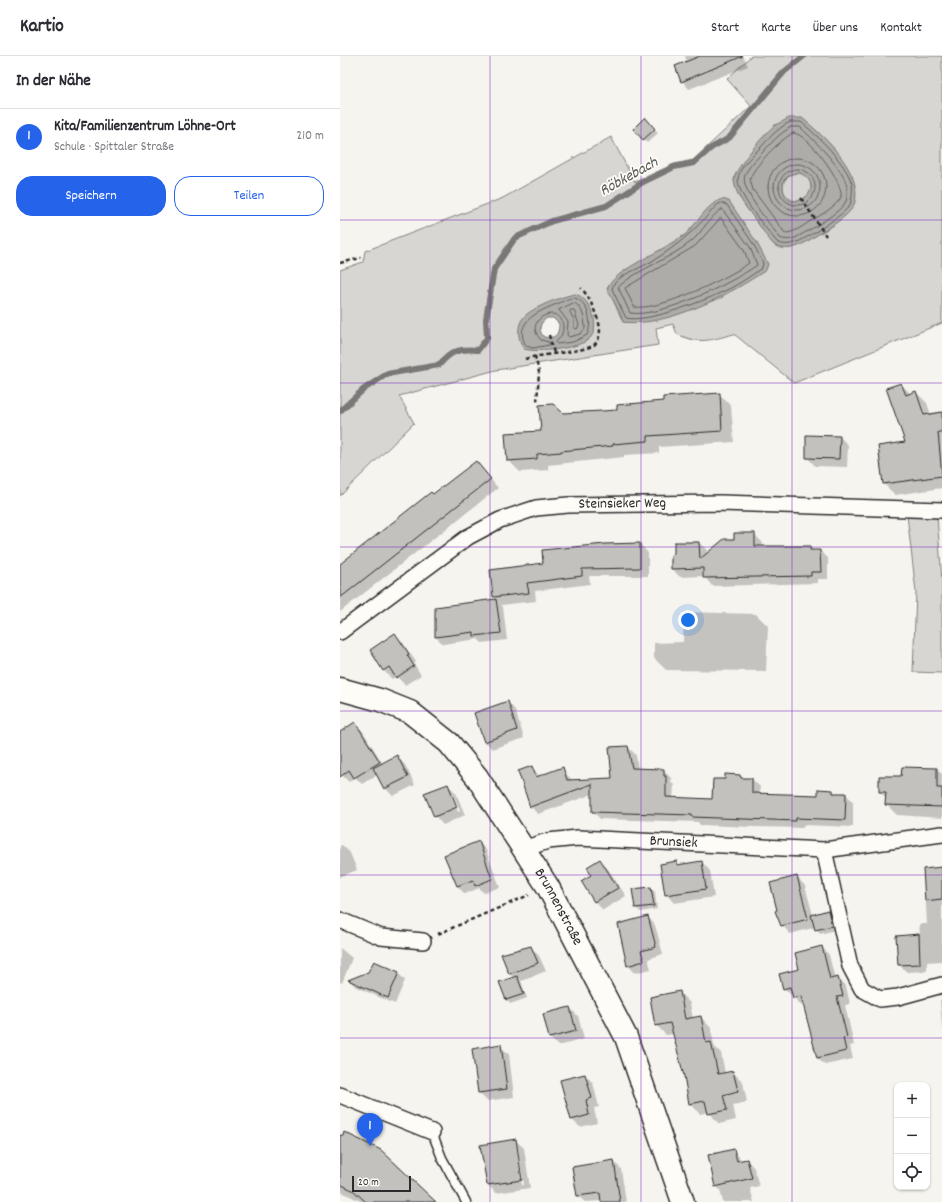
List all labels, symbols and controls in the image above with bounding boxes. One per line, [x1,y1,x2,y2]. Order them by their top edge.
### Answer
text: Kartio [20,14,64,41]
text: Start [711,18,739,38]
text: Karte [761,18,791,38]
text: Über uns [813,18,858,38]
text: Kontakt [880,18,922,38]
text: In der Nähe [16,70,91,94]
text: Kita/Familienzentrum Löhne-Ort [54,116,236,138]
text: 1 [28,127,30,146]
text: 210 m [296,127,324,146]
text: Schule · Spittaler Straße [54,138,174,157]
water label: Röbkebach [596,151,663,202]
button: Speichern [16,176,166,216]
button: Teilen [174,176,324,216]
street label: Steinsieker Weg [578,493,666,516]
your location [678,610,698,630]
street label: Brunsiek [649,831,698,855]
street label: Brunnenstraße [528,864,588,950]
map controls [894,1082,930,1190]
button: + [894,1082,930,1118]
pin: 1 [357,1113,383,1146]
button: − [894,1118,930,1154]
button: locate [894,1154,930,1190]
scale bar [352,1174,411,1193]
text: 20 m [358,1175,379,1191]

